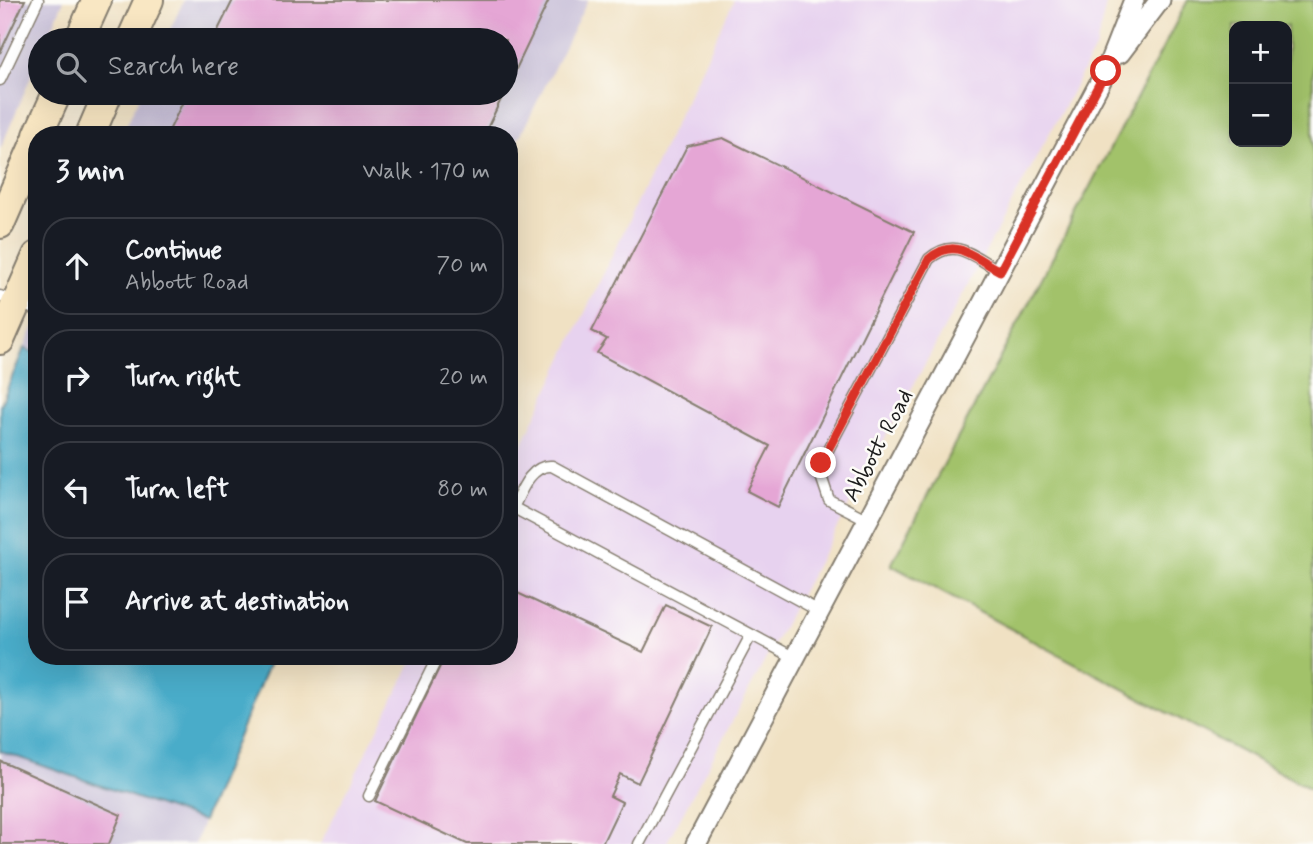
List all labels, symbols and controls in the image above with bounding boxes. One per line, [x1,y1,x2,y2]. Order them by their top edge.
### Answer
map controls [1229,21,1292,147]
button: + [1229,21,1292,84]
search box [28,28,518,105]
icon: search [52,48,90,86]
text: Search here [108,50,239,84]
route start [1090,55,1121,86]
button: − [1229,84,1292,147]
text: 3 min [56,152,125,191]
text: Walk · 170 m [362,157,490,187]
text: Continue [125,234,222,268]
icon: ahead [58,247,96,285]
text: 70 m [436,251,488,281]
text: Abbott Road [125,268,249,298]
icon: right [58,359,96,397]
text: Turn right [125,361,241,395]
text: 20 m [439,363,488,393]
street label: Abbott Road [837,384,921,508]
route end [805,447,836,478]
icon: left [58,471,96,509]
text: Turn left [125,473,229,507]
text: 80 m [437,475,488,505]
icon: arrive [58,583,96,621]
text: Arrive at destination [125,585,349,619]

